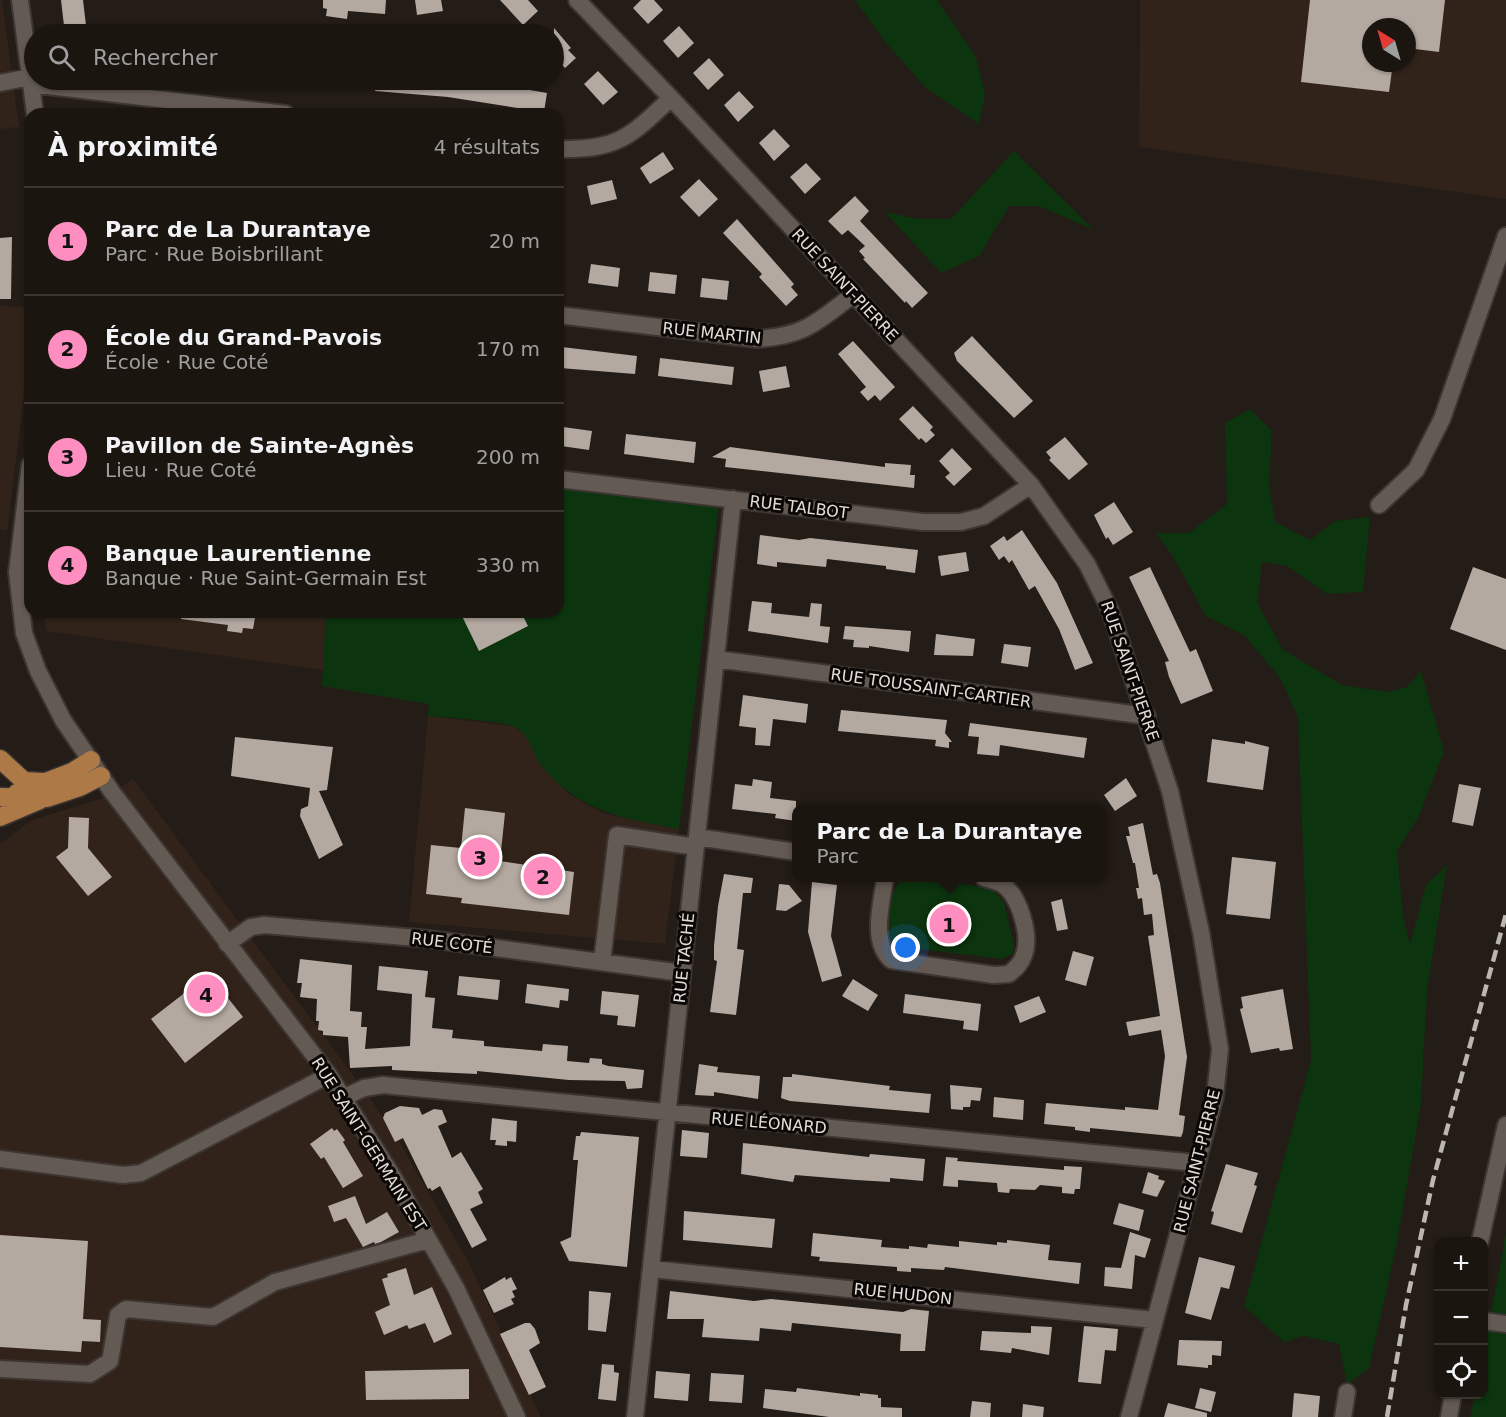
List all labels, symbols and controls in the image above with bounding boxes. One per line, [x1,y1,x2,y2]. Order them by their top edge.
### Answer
north arrow [1362,18,1416,72]
search box [24,24,564,90]
icon: search [45,41,78,74]
text: Rechercher [93,45,218,70]
text: À proximité [48,132,218,162]
text: 4 résultats [434,135,540,159]
text: Parc de La Durantaye [105,217,371,242]
street label: RUE SAINT-PIERRE [788,225,902,345]
text: 1 [61,229,74,253]
text: 20 m [489,229,540,253]
text: Parc · Rue Boisbrillant [105,242,323,266]
street label: RUE MARTIN [662,318,762,348]
text: École du Grand-Pavois [105,325,382,350]
text: 2 [61,337,74,361]
text: 170 m [476,337,540,361]
text: École · Rue Coté [105,350,269,374]
text: Pavillon de Sainte-Agnès [105,433,414,458]
text: 3 [61,445,74,469]
text: 200 m [476,445,540,469]
text: Lieu · Rue Coté [105,458,256,482]
street label: RUE TALBOT [748,492,850,523]
text: Banque Laurentienne [105,541,371,566]
text: 4 [61,553,74,577]
text: 330 m [476,553,540,577]
text: Banque · Rue Saint-Germain Est [105,566,427,590]
street label: RUE SAINT-PIERRE [1097,598,1163,744]
street label: RUE TOUSSAINT-CARTIER [830,665,1032,711]
popup [792,804,1107,882]
text: Parc de La Durantaye [816,819,1083,844]
pin: 3 [460,834,500,880]
text: Parc [816,844,859,868]
pin: 2 [524,854,562,898]
pin: 1 [930,902,968,946]
street label: RUE TACHÉ [670,912,698,1004]
street label: RUE COTÉ [410,929,494,957]
your location [891,933,920,962]
pin: 4 [186,972,226,1016]
street label: RUE SAINT-GERMAIN EST [308,1054,430,1234]
street label: RUE SAINT-PIERRE [1170,1087,1224,1235]
street label: RUE LÉONARD [710,1108,828,1138]
map controls [1434,1237,1488,1399]
button: + [1434,1237,1488,1291]
street label: RUE HUDON [853,1279,953,1309]
button: − [1434,1291,1488,1345]
button: locate [1434,1345,1488,1399]

